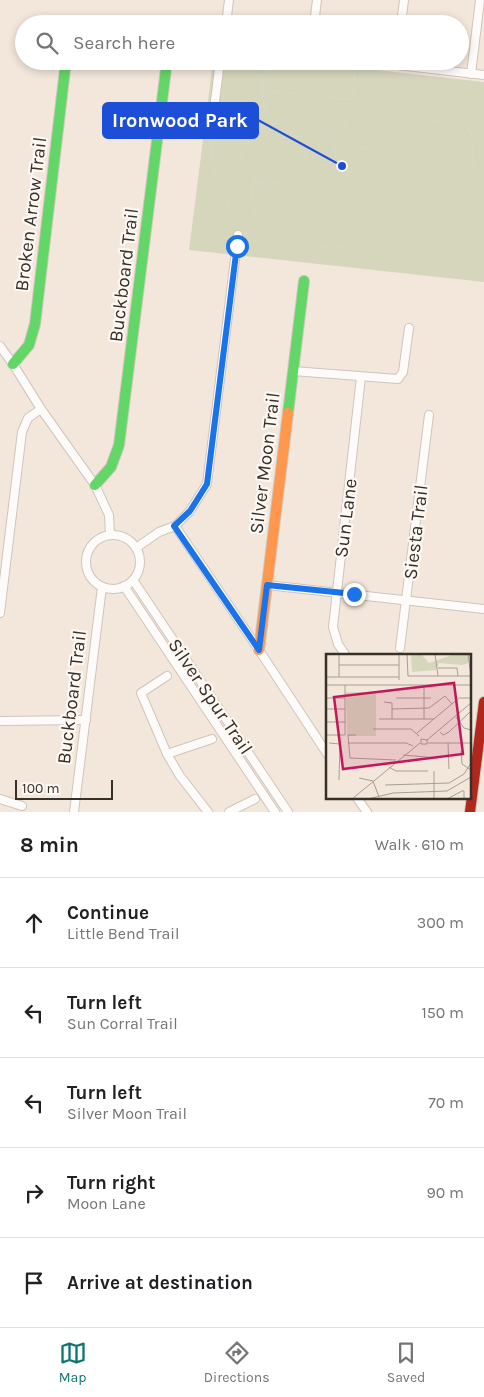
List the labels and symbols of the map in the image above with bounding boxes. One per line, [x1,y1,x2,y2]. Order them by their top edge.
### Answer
callout: Ironwood Park [103,103,258,138]
text: Ironwood Park [112,109,248,132]
street label: Broken Arrow Trail [11,136,51,293]
street label: Buckboard Trail [105,207,143,343]
route start [226,235,249,258]
street label: Silver Moon Trail [245,391,285,535]
street label: Sun Lane [330,477,362,559]
street label: Siesta Trail [399,483,433,581]
route end [343,583,366,606]
street label: Buckboard Trail [53,629,91,765]
street label: Silver Spur Trail [163,634,257,759]
inset map [326,654,472,799]
scale bar [15,777,112,800]

